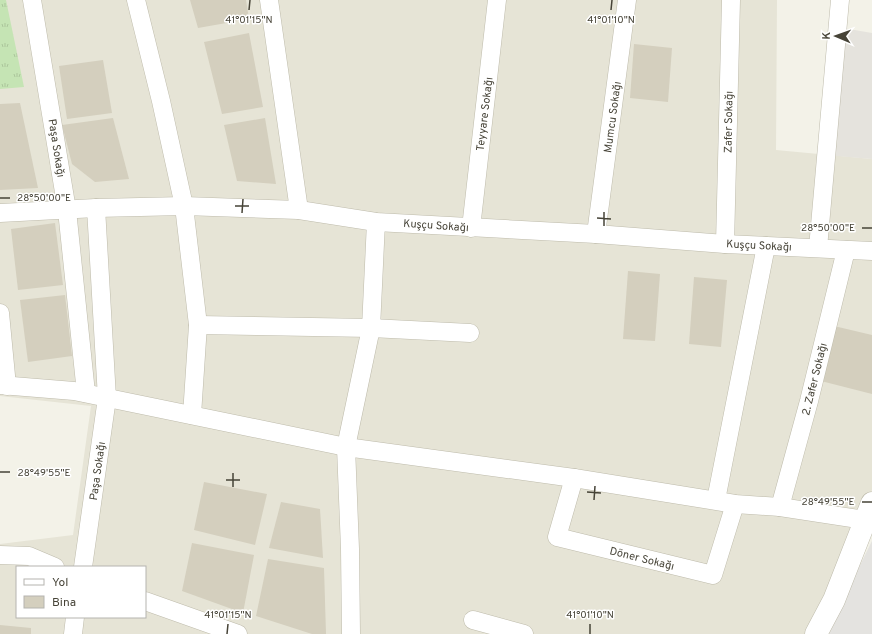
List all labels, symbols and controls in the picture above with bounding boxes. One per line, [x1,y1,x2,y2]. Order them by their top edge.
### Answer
text: 41°01'15"N [225,14,273,27]
text: 41°01'10"N [587,14,635,27]
north arrow [816,16,856,56]
text: K [820,31,834,40]
street label: Teyyare Sokağı [474,76,496,152]
street label: Mumcu Sokağı [601,81,625,154]
street label: Zafer Sokağı [721,91,737,153]
street label: Paşa Sokağı [44,118,68,178]
text: 28°50'00"E [17,192,71,205]
street label: Kuşçu Sokağı [403,217,469,235]
text: 28°50'00"E [801,222,855,235]
street label: Kuşçu Sokağı [726,237,792,255]
street label: 2. Zafer Sokağı [799,342,831,417]
street label: Paşa Sokağı [87,441,109,501]
text: 28°49'55"E [18,467,70,480]
text: 28°49'55"E [802,496,854,509]
street label: Döner Sokağı [608,544,676,574]
legend [16,566,146,618]
text: Yol [52,575,68,591]
text: Bina [52,595,76,611]
text: 41°01'15"N [204,609,252,622]
text: 41°01'10"N [566,609,614,622]

